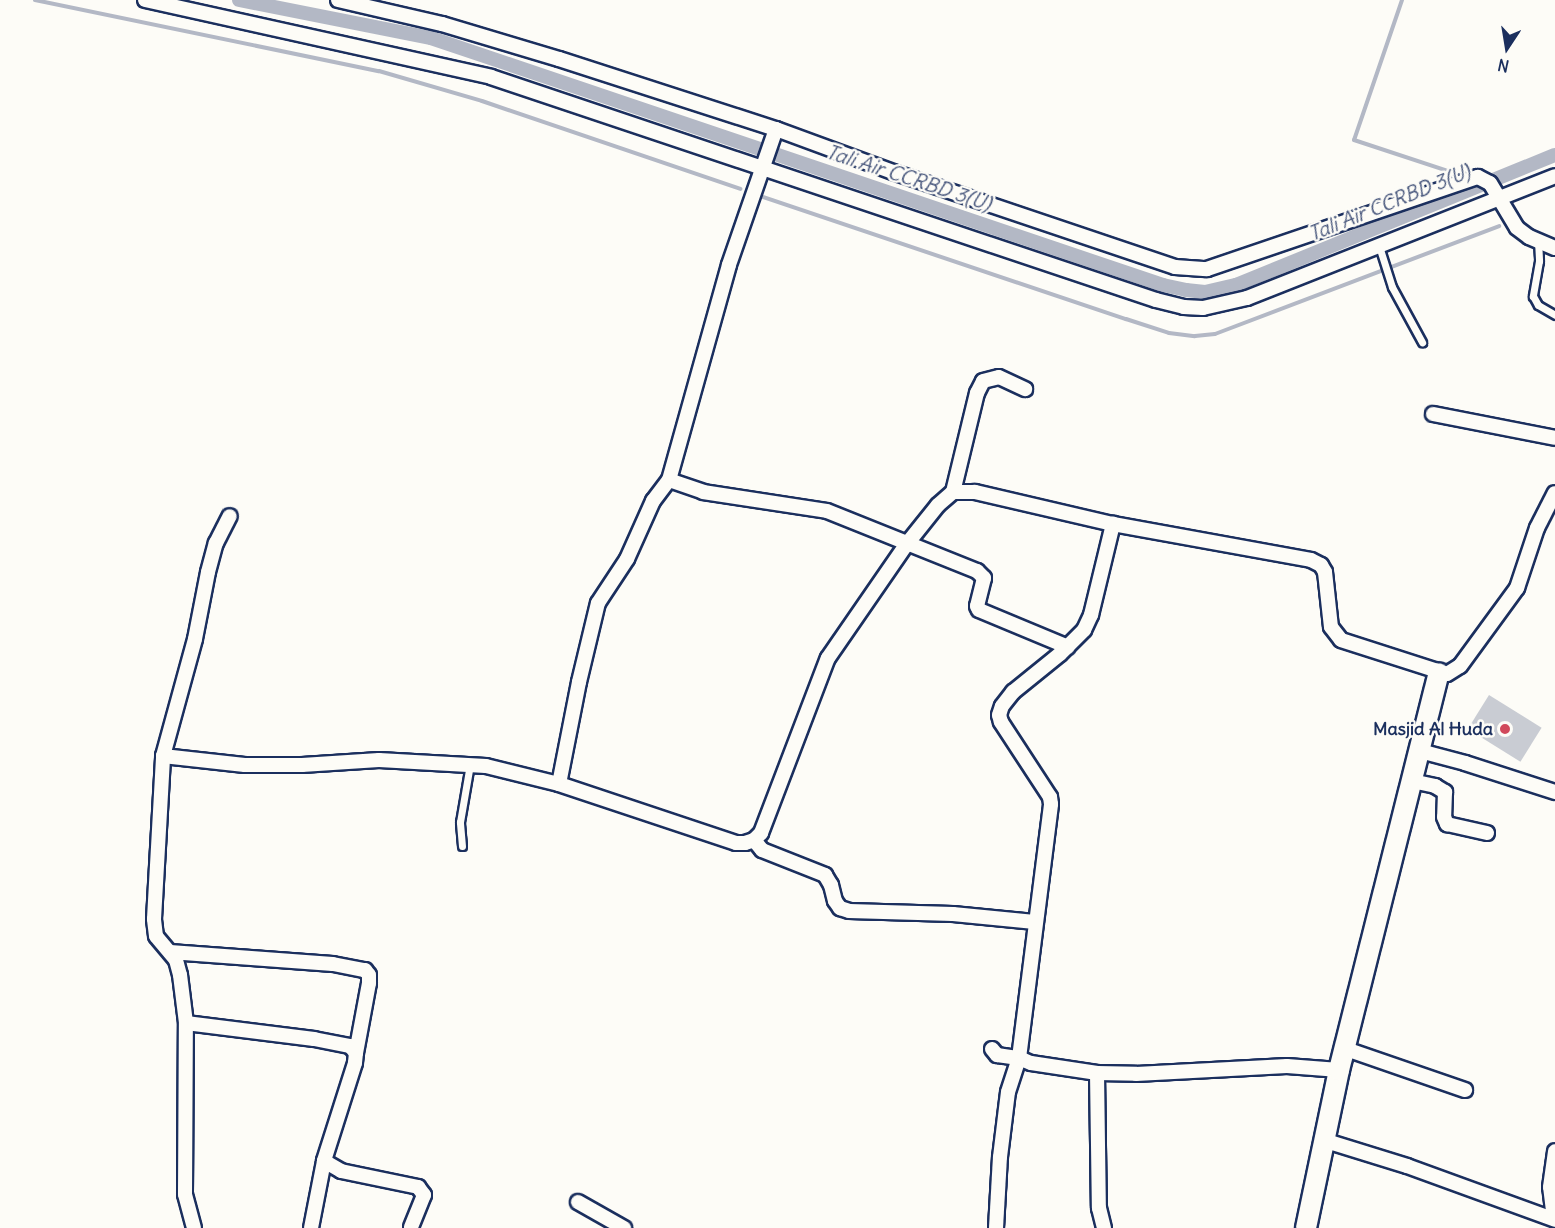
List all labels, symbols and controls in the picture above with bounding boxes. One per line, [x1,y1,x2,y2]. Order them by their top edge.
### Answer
north arrow [1477,18,1537,78]
text: N [1496,55,1511,77]
water label: Tali Air CCRBD 3(U) [823,139,995,215]
water label: Tali Air CCRBD 3(U) [1305,159,1473,245]
place label: Masjid Al Huda [1373,718,1493,740]
marker: Masjid Al Huda [1498,722,1512,736]

